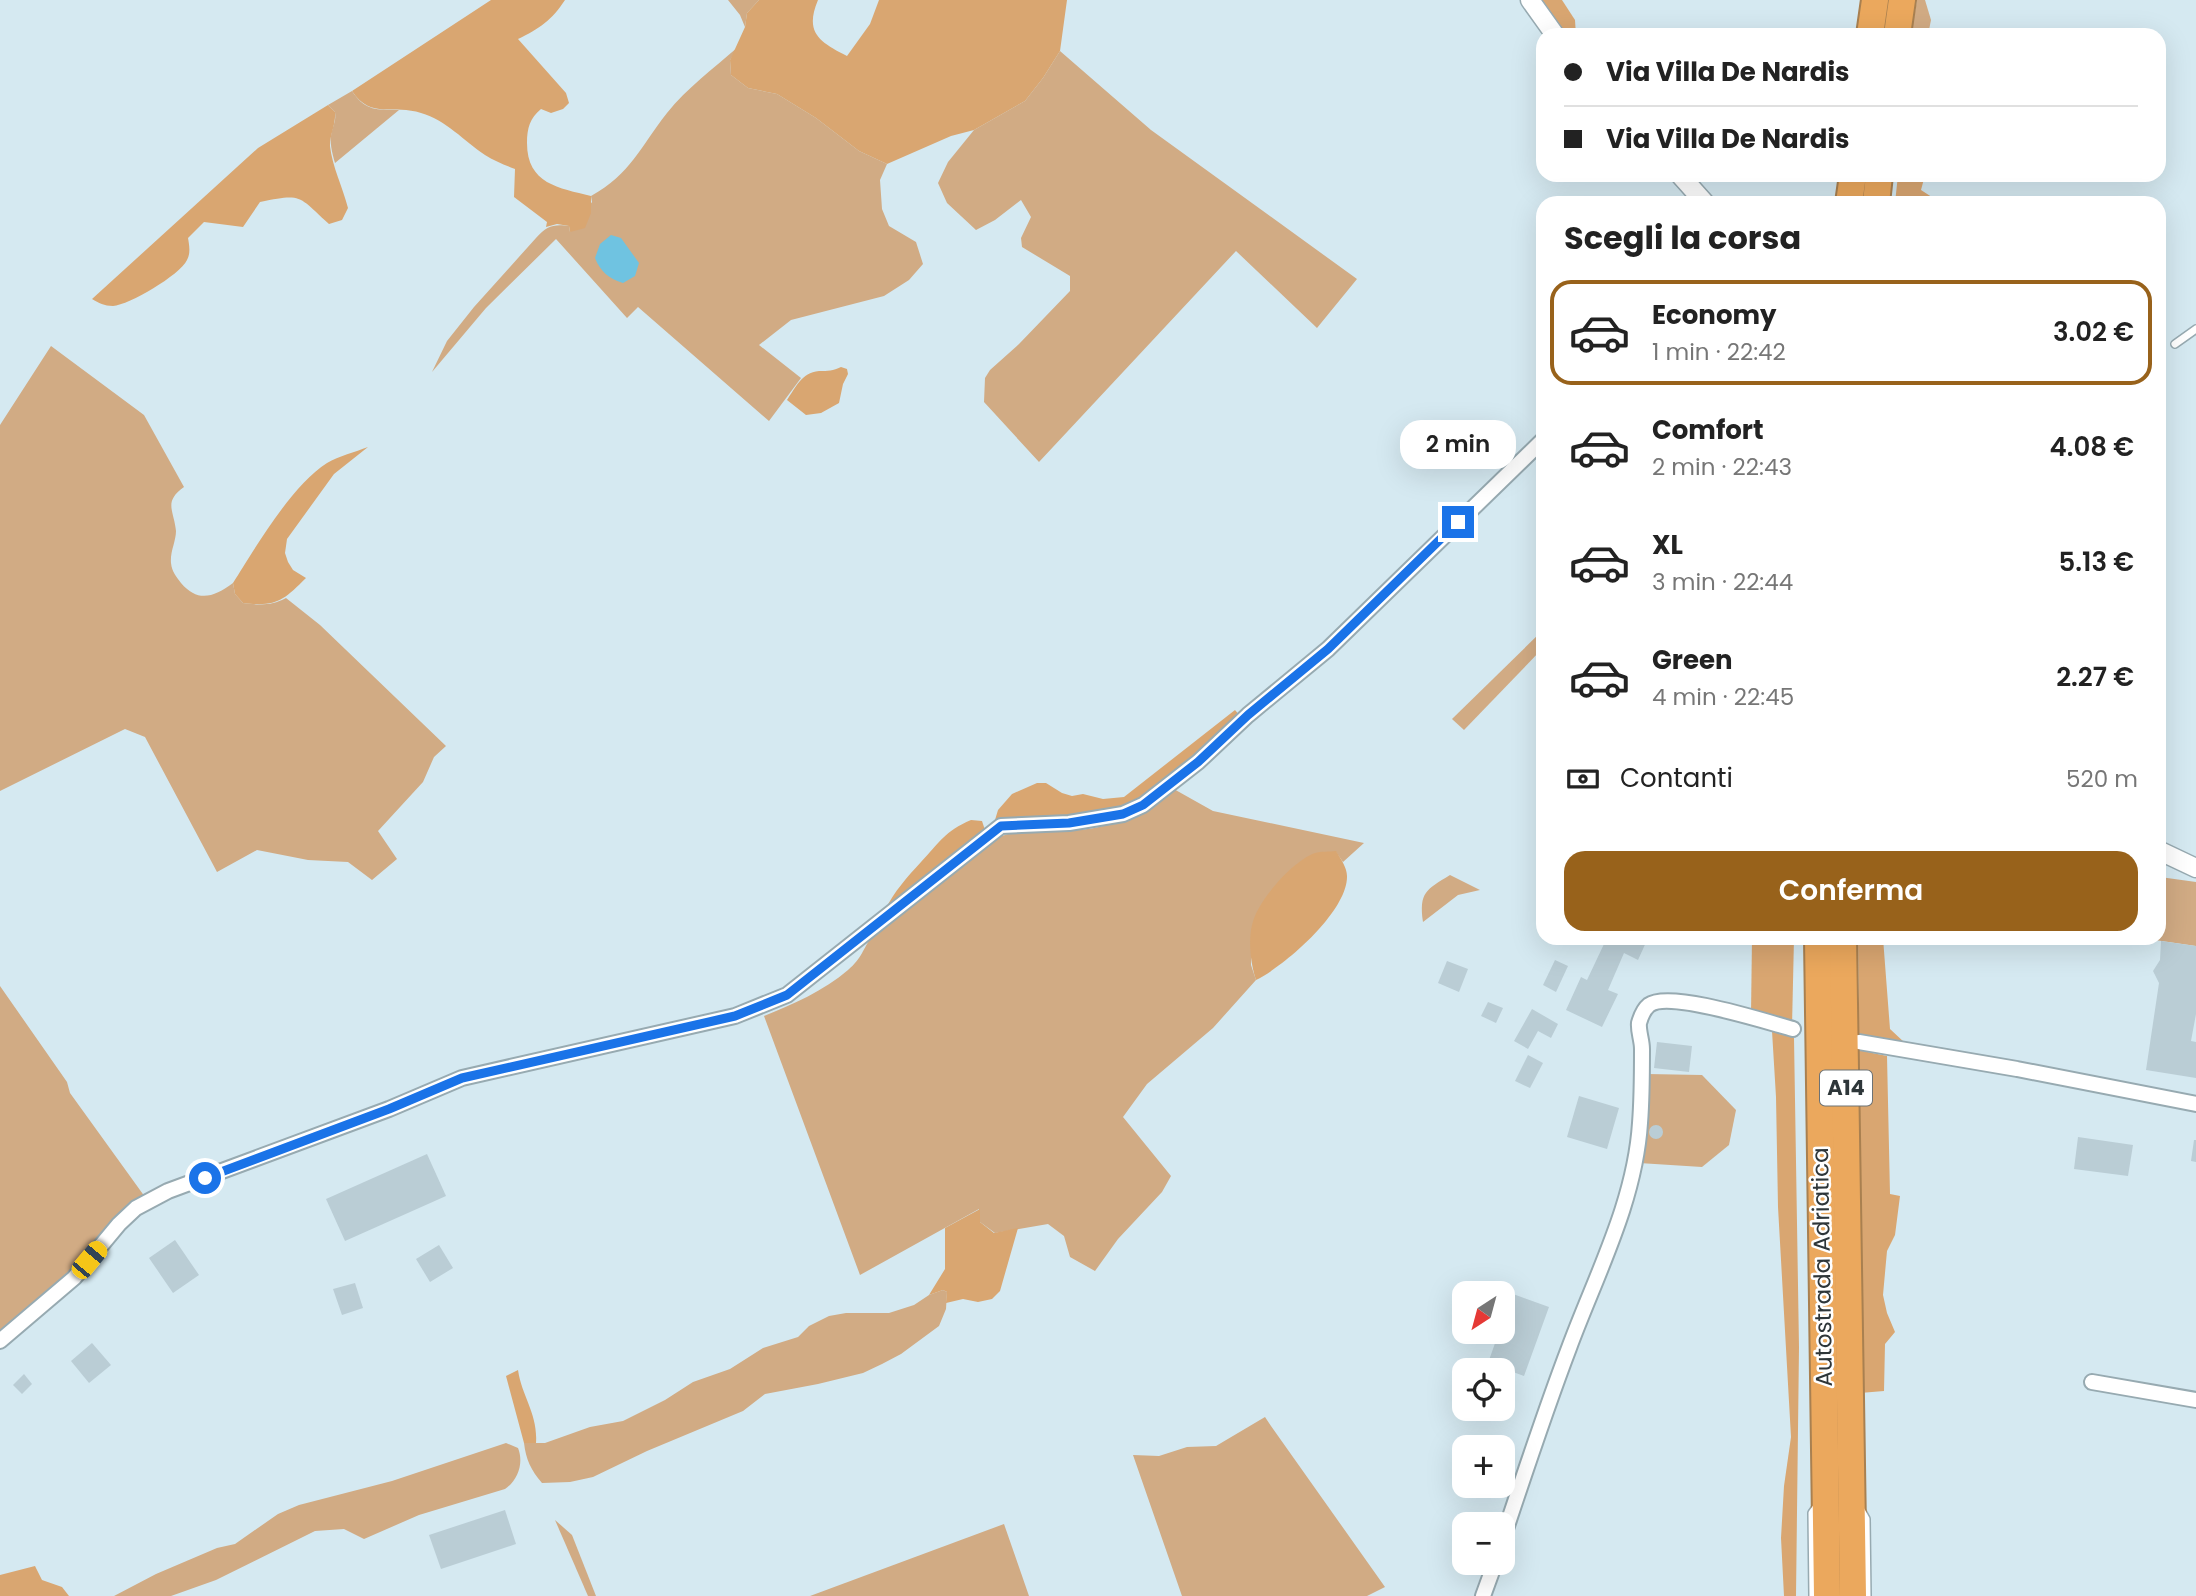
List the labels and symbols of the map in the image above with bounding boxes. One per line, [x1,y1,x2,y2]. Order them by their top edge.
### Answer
callout: 2 min [1400,420,1516,470]
route end [1442,506,1474,538]
road number: A14 [1820,1070,1872,1106]
street label: Autostrada Adriatica [1804,1147,1840,1387]
route start [189,1162,221,1194]
car [68,1237,111,1283]
north arrow [1452,1281,1516,1344]

